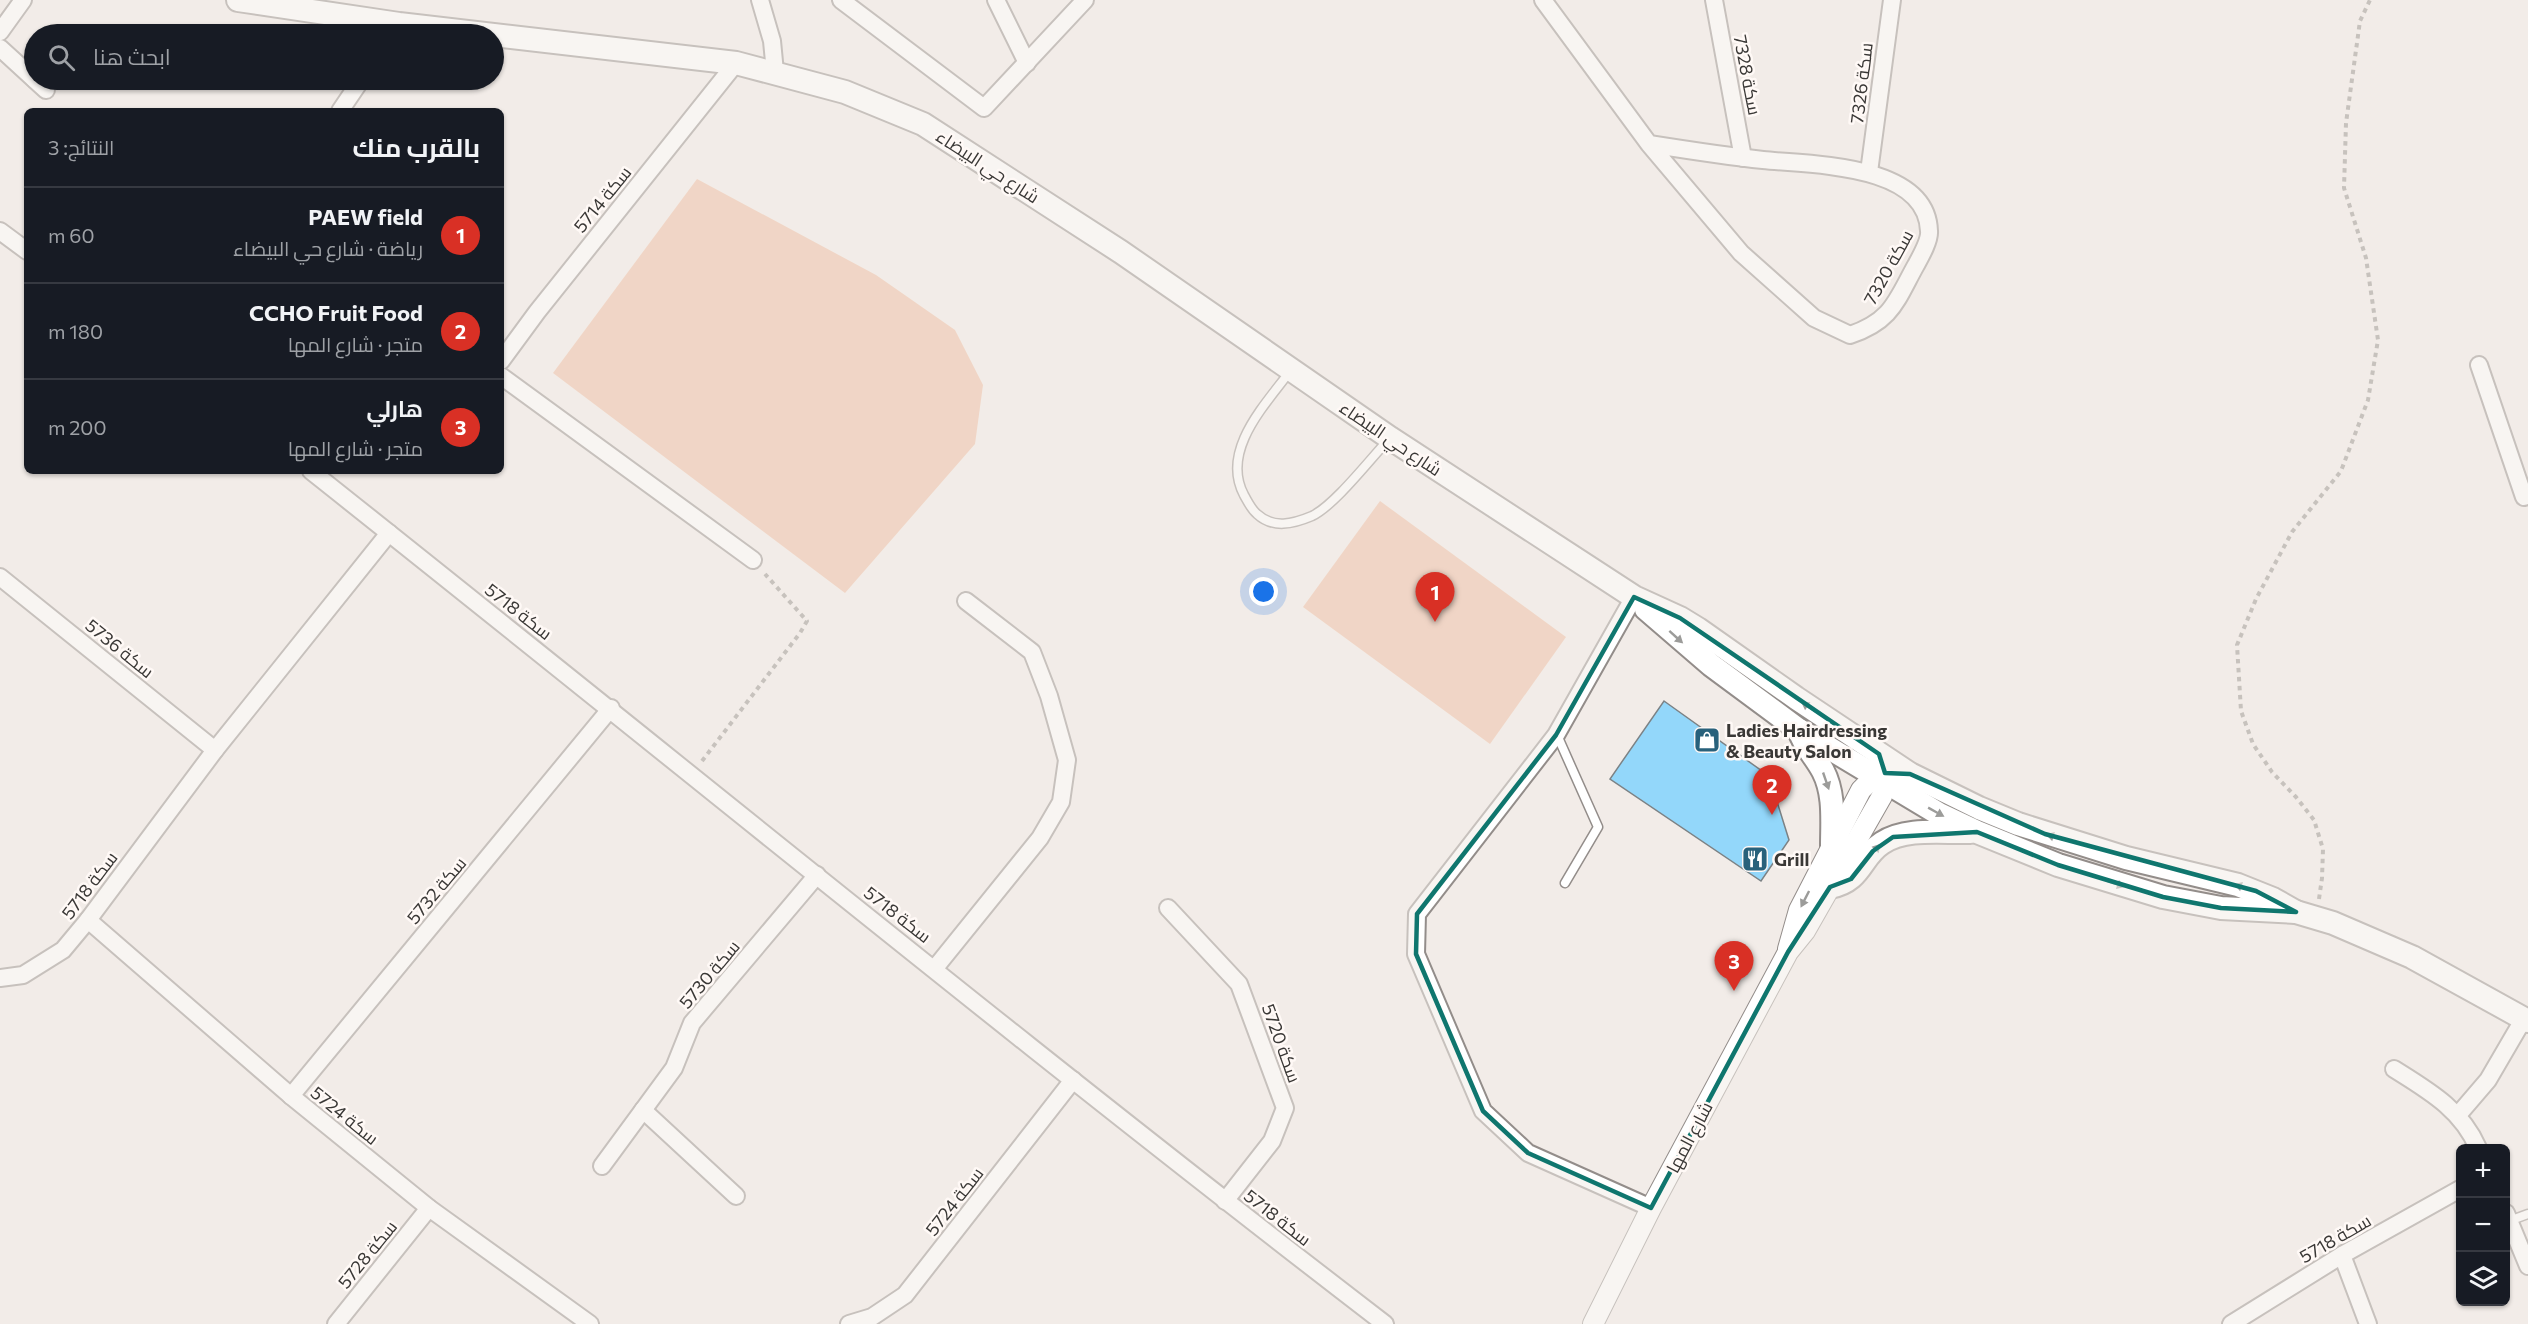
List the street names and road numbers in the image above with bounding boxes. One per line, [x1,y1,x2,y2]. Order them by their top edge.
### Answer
street label: سكة 7328 [1729,33,1767,117]
street label: سكة 7326 [1845,41,1877,125]
street label: شارع حي البيضاء [930,125,1044,211]
street label: سكة 5714 [569,161,635,237]
street label: سكة 7320 [1859,226,1917,308]
street label: شارع حي البيضاء [1333,396,1446,484]
street label: سكة 5718 [481,578,557,644]
street label: سكة 5736 [81,614,159,682]
street label: سكة 5718 [56,847,122,923]
street label: سكة 5732 [402,852,470,928]
street label: سكة 5718 [860,881,936,947]
street label: سكة 5730 [674,935,744,1013]
street label: سكة 5720 [1258,1001,1306,1085]
street label: سكة 5724 [307,1081,383,1149]
street label: شارع المها [1661,1098,1719,1177]
street label: سكة 5724 [920,1162,988,1240]
street label: سكة 5718 [1240,1184,1316,1250]
street label: سكة 5718 [2295,1209,2375,1267]
street label: سكة 5728 [333,1215,401,1293]

